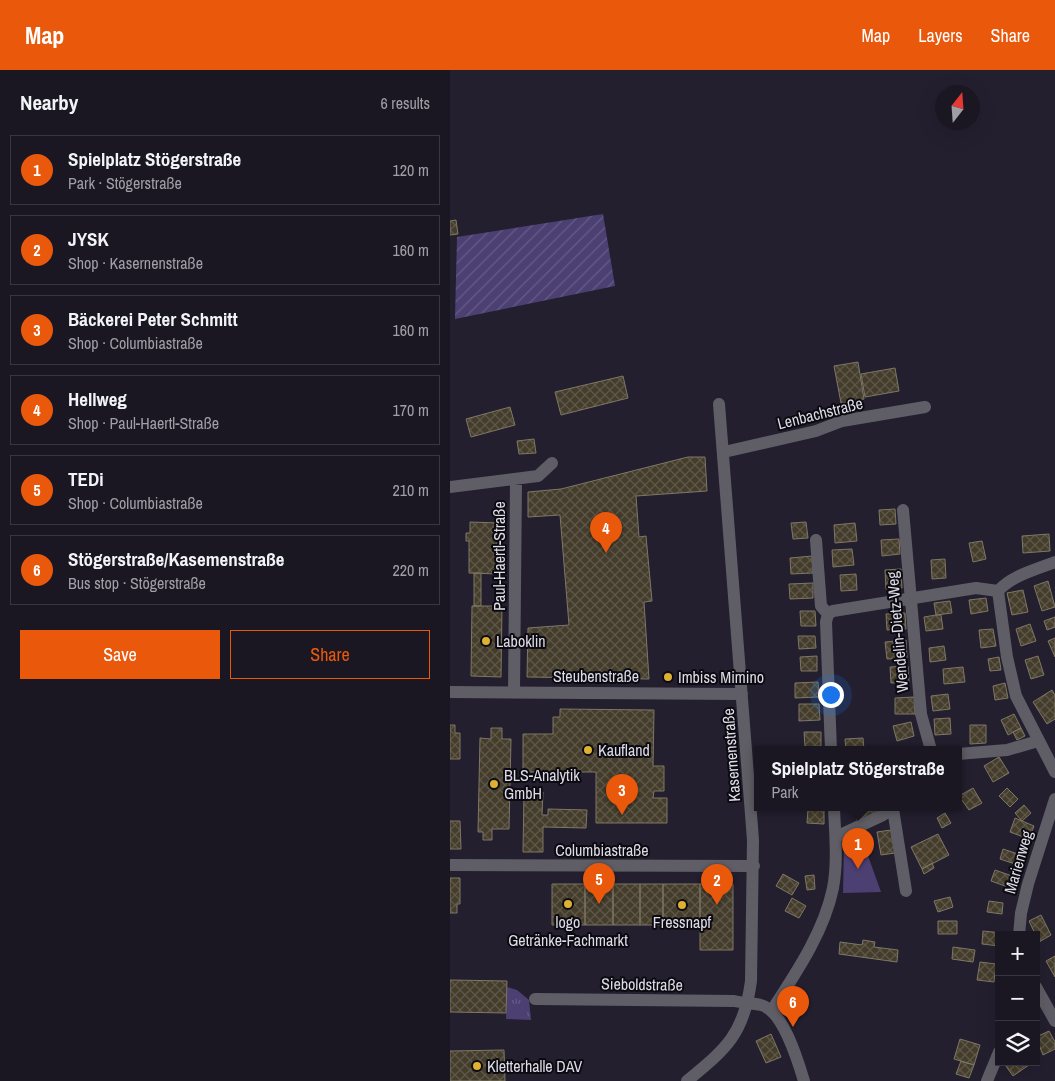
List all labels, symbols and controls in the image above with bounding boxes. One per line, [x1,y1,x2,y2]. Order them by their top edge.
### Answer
text: Map [25,19,64,51]
text: Map [862,23,890,48]
text: Layers [918,23,963,48]
text: Share [991,23,1030,48]
north arrow [935,85,980,130]
text: Nearby [20,88,78,117]
text: 6 results [380,92,430,114]
text: Spielplatz Stögerstraße [68,146,241,172]
text: 1 [33,159,41,181]
text: 120 m [393,159,429,181]
text: Park · Stögerstraße [68,172,182,194]
text: JYSK [68,226,109,252]
text: 2 [33,239,41,261]
text: 160 m [393,239,429,261]
text: Shop · Kasernenstraße [68,252,203,274]
text: Bäckerei Peter Schmitt [68,306,238,332]
text: 3 [33,319,41,341]
text: 160 m [393,319,429,341]
text: Shop · Columbiastraße [68,332,203,354]
text: Hellweg [68,386,127,412]
street label: Lenbachstraße [775,392,865,434]
text: 4 [33,399,41,421]
text: 170 m [393,399,429,421]
text: Shop · Paul-Haertl-Straße [68,412,219,434]
text: TEDi [68,466,104,492]
text: 5 [33,479,41,501]
text: 210 m [393,479,429,501]
text: Shop · Columbiastraße [68,492,203,514]
street label: Paul-Haertl-Straße [488,501,510,611]
pin: 4 [590,512,622,553]
text: Stögerstraße/Kasemenstraße [68,546,284,572]
text: 6 [33,559,41,581]
text: 220 m [393,559,429,581]
street label: Wendelin-Dietz-Weg [881,570,913,693]
text: Bus stop · Stögerstraße [68,572,206,594]
button: Save [20,630,220,679]
button: Share [230,630,430,679]
place label: Laboklin [496,630,546,652]
marker: Laboklin [480,635,492,647]
street label: Steubenstraße [553,665,639,687]
place label: Imbiss Mimino [678,666,764,688]
marker: Imbiss Mimino [662,671,674,683]
your location [818,682,844,708]
street label: Kasernenstraße [717,708,745,802]
place label: Kaufland [598,739,650,761]
marker: Kaufland [582,744,594,756]
popup [754,746,962,811]
text: Spielplatz Stögerstraße [771,755,945,781]
place label: BLS-Analytik GmbH [504,764,580,804]
pin: 3 [606,774,638,815]
marker: BLS-Analytik GmbH [488,778,500,790]
text: Park [771,781,798,803]
street label: Marienweg [998,827,1038,896]
pin: 1 [842,828,874,869]
street label: Columbiastraße [555,839,649,861]
pin: 5 [583,863,615,904]
pin: 2 [701,864,733,905]
marker: logo Getränke-Fachmarkt [562,898,574,910]
marker: Fressnapf [676,899,688,911]
place label: logo Getränke-Fachmarkt [508,911,628,951]
place label: Fressnapf [653,911,712,933]
map controls [995,931,1040,1066]
button: + [995,931,1040,976]
street label: Sieboldstraße [601,972,683,996]
button: − [995,976,1040,1021]
pin: 6 [777,986,809,1027]
button: layers [995,1021,1040,1066]
place label: Kletterhalle DAV [487,1055,583,1077]
marker: Kletterhalle DAV [471,1060,483,1072]

